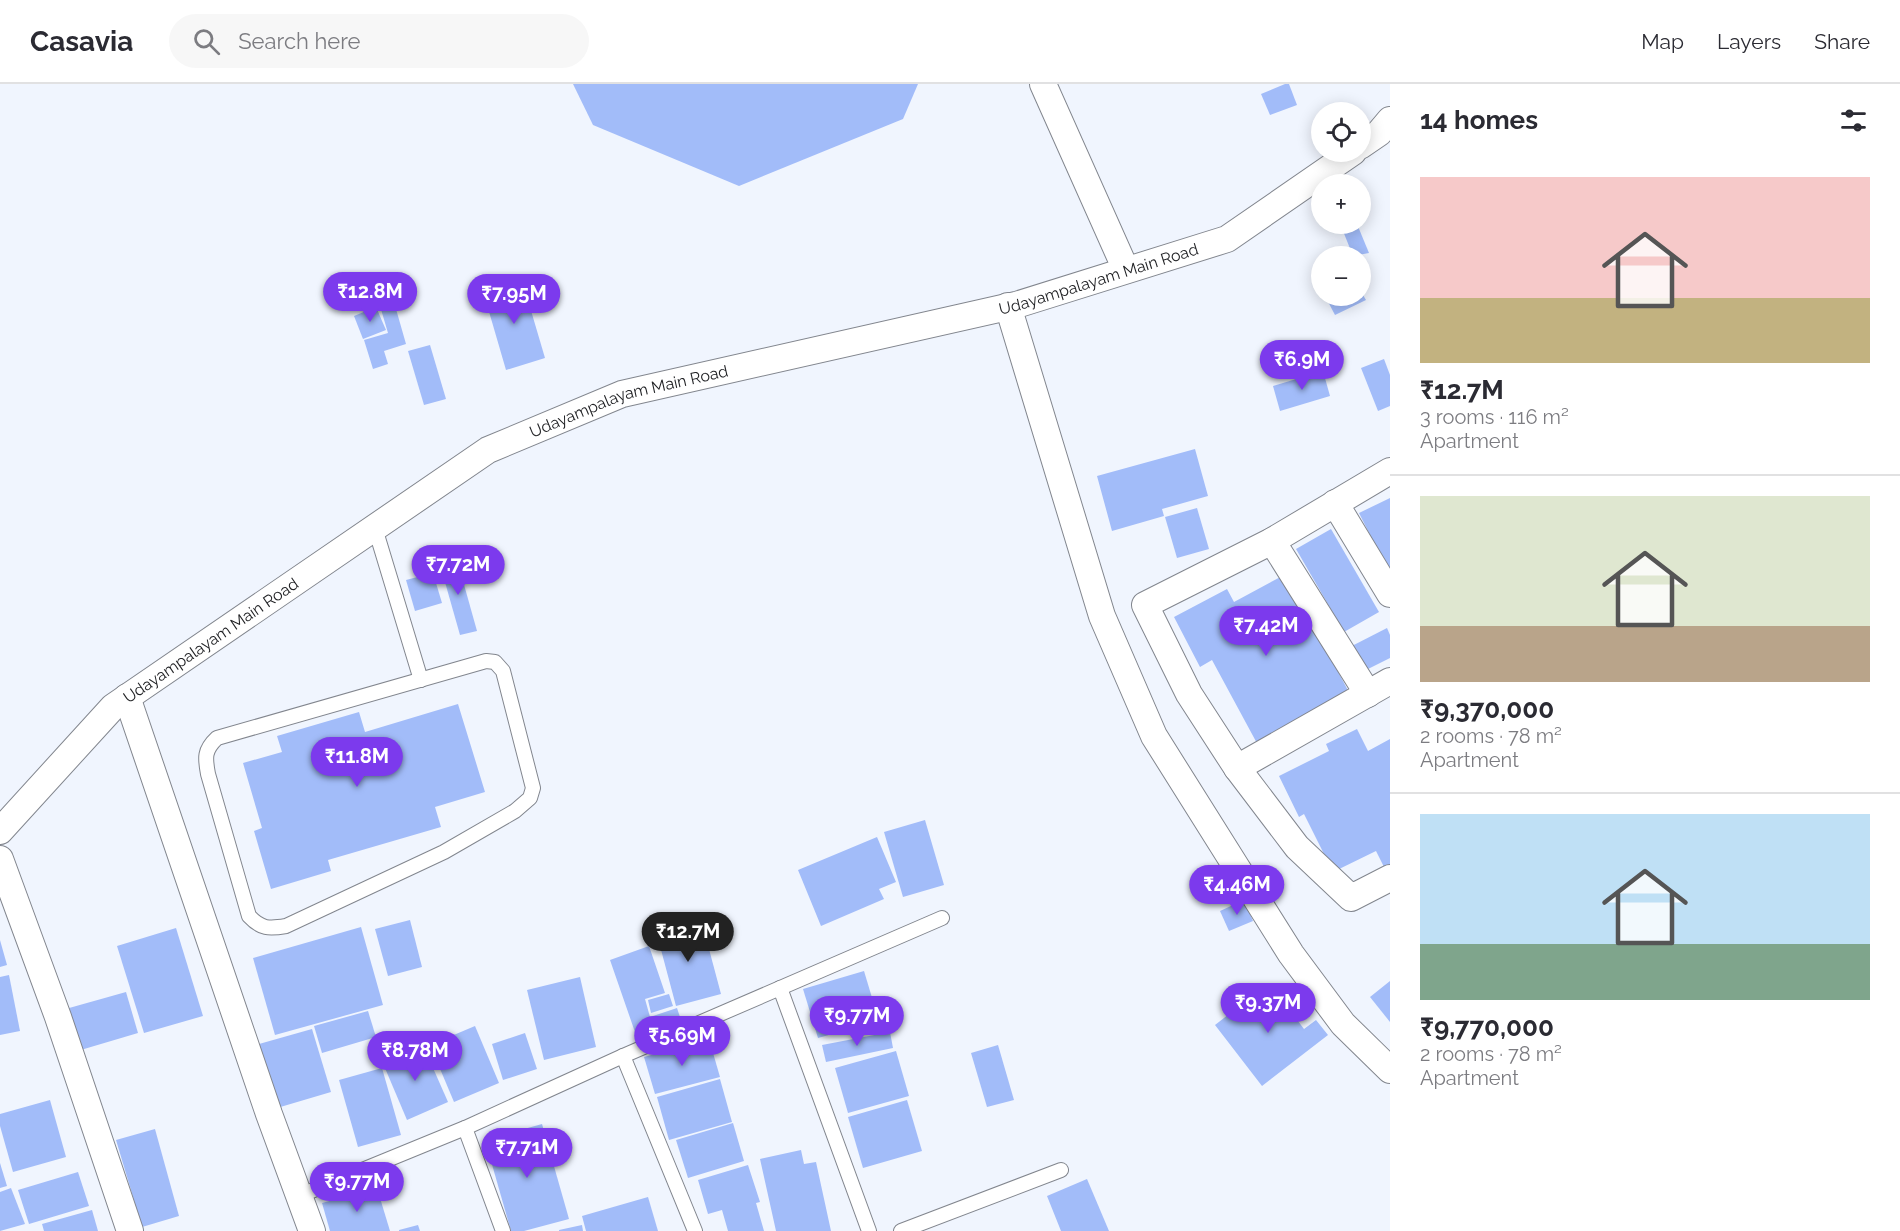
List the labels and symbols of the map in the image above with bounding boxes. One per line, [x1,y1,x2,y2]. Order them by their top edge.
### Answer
street label: Udayampalayam Main Road [997,239,1201,318]
pin: ₹12.8M [321,272,419,323]
pin: ₹7.95M [465,274,563,325]
pin: ₹6.9M [1260,340,1344,391]
street label: Udayampalayam Main Road [527,361,730,441]
pin: ₹7.72M [409,545,507,596]
street label: Udayampalayam Main Road [119,574,302,707]
pin: ₹7.42M [1217,606,1315,657]
pin: ₹11.8M [308,737,406,788]
pin: ₹4.46M [1188,865,1286,916]
pin: ₹12.7M [639,912,737,963]
pin: ₹9.37M [1219,983,1317,1034]
pin: ₹9.77M [808,996,906,1047]
pin: ₹5.69M [633,1016,731,1067]
pin: ₹8.78M [366,1031,464,1082]
pin: ₹7.71M [478,1128,576,1179]
pin: ₹9.77M [308,1162,406,1213]

